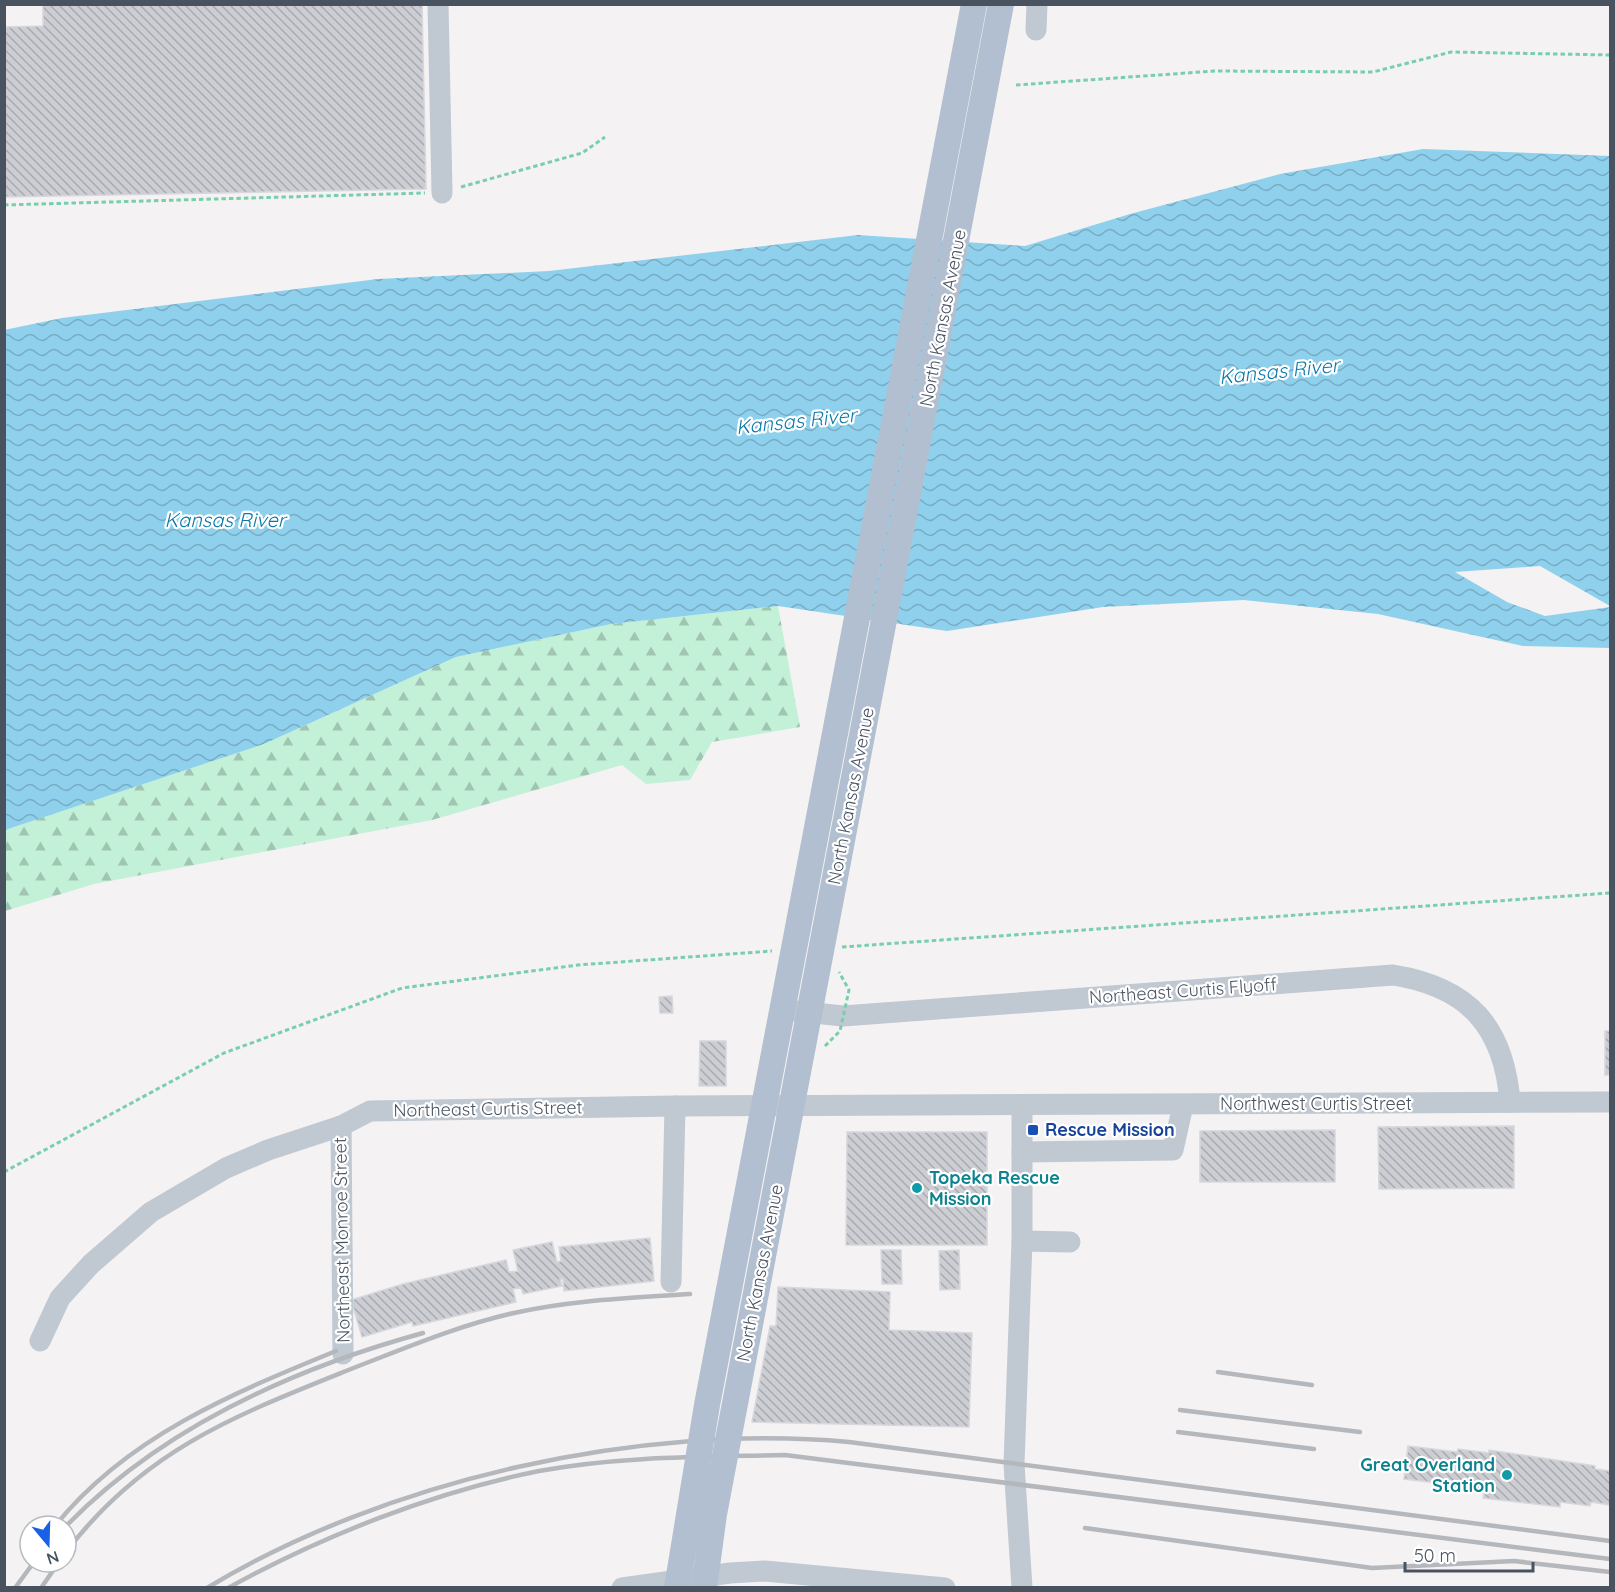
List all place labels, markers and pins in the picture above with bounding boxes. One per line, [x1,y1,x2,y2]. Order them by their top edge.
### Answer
place label: Rescue Mission [1045,1118,1175,1141]
marker: Rescue Mission [1026,1123,1040,1137]
place label: Topeka Rescue Mission [929,1166,1060,1210]
marker: Topeka Rescue Mission [910,1181,924,1195]
place label: Great Overland Station [1360,1453,1495,1497]
marker: Great Overland Station [1500,1468,1514,1482]

